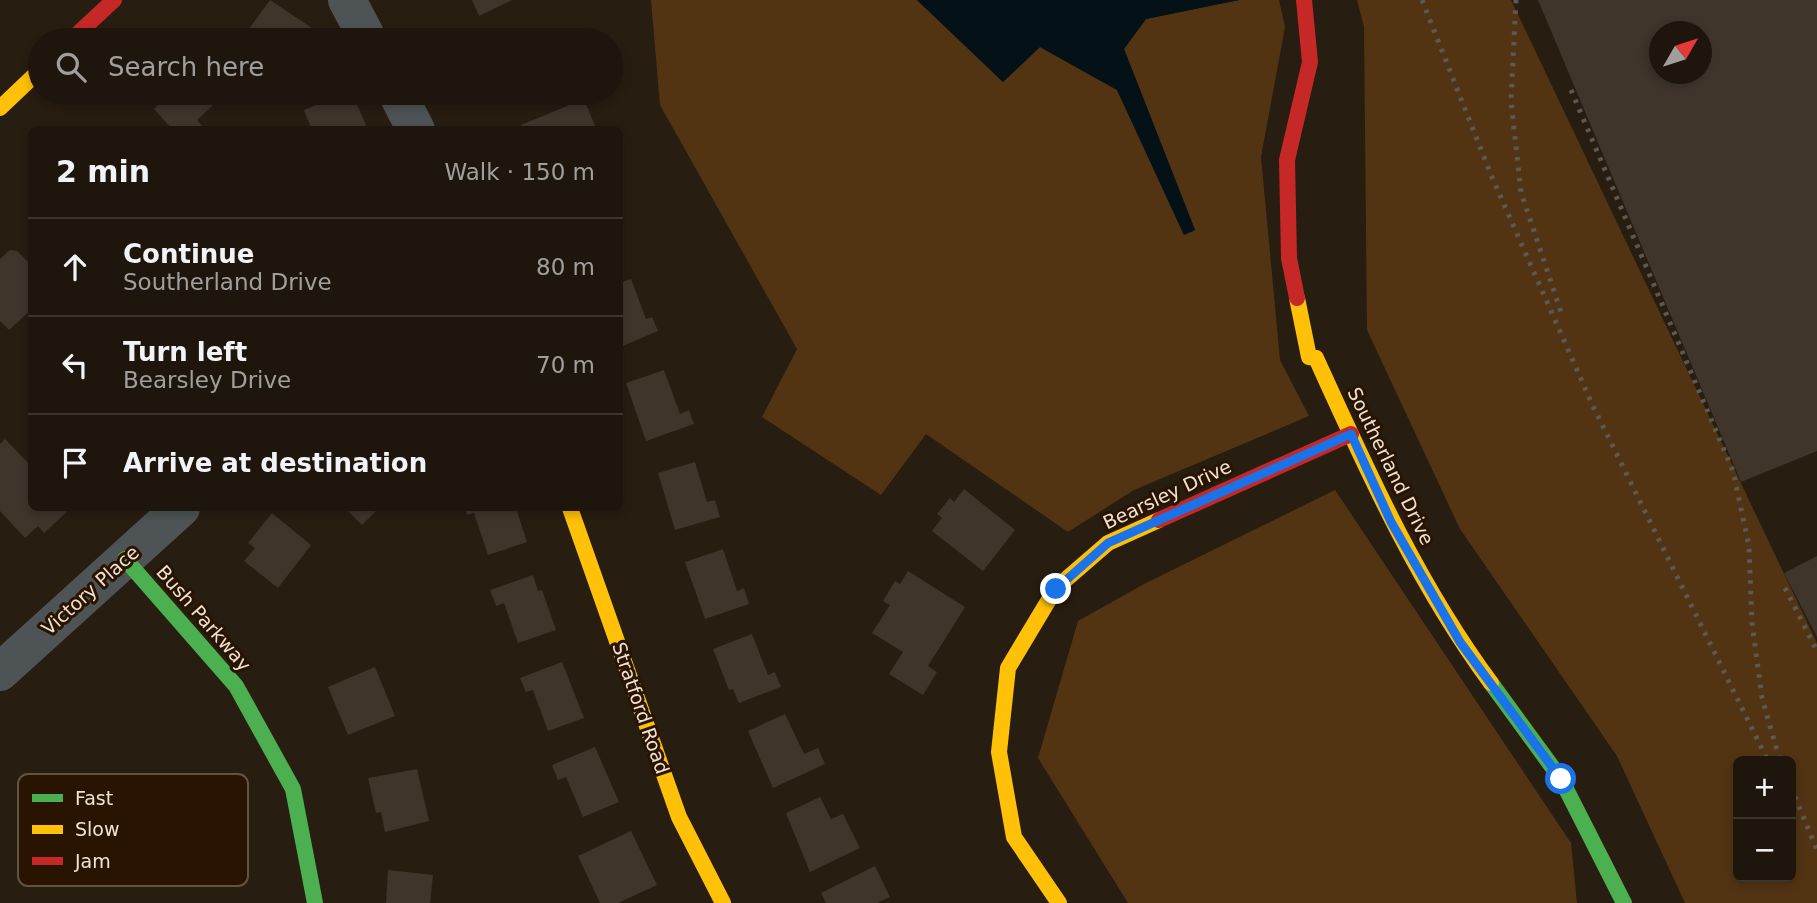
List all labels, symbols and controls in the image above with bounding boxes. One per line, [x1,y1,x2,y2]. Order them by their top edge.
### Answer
north arrow [1649,21,1712,84]
search box [28,28,623,105]
icon: search [52,48,90,86]
text: Search here [108,52,264,82]
text: 2 min [56,154,150,189]
text: Walk · 150 m [444,159,595,185]
text: Continue [123,239,254,269]
icon: ahead [56,248,94,286]
text: 80 m [536,254,595,280]
text: Southerland Drive [123,269,332,295]
text: Turn left [123,337,247,367]
icon: left [56,346,94,384]
text: 70 m [536,352,595,378]
text: Bearsley Drive [123,367,291,393]
street label: Southerland Drive [1343,384,1439,548]
icon: arrive [56,444,94,482]
text: Arrive at destination [123,448,427,478]
street label: Bearsley Drive [1099,455,1235,533]
street label: Victory Place [37,541,143,639]
street label: Bush Parkway [152,561,256,675]
route end [1040,573,1071,604]
street label: Stratford Road [608,639,674,777]
map controls [1733,756,1796,882]
button: + [1733,756,1796,819]
route start [1545,763,1576,794]
legend [18,774,248,886]
text: Fast [75,787,113,809]
text: Slow [75,818,120,840]
button: − [1733,819,1796,882]
text: Jam [74,850,111,872]

